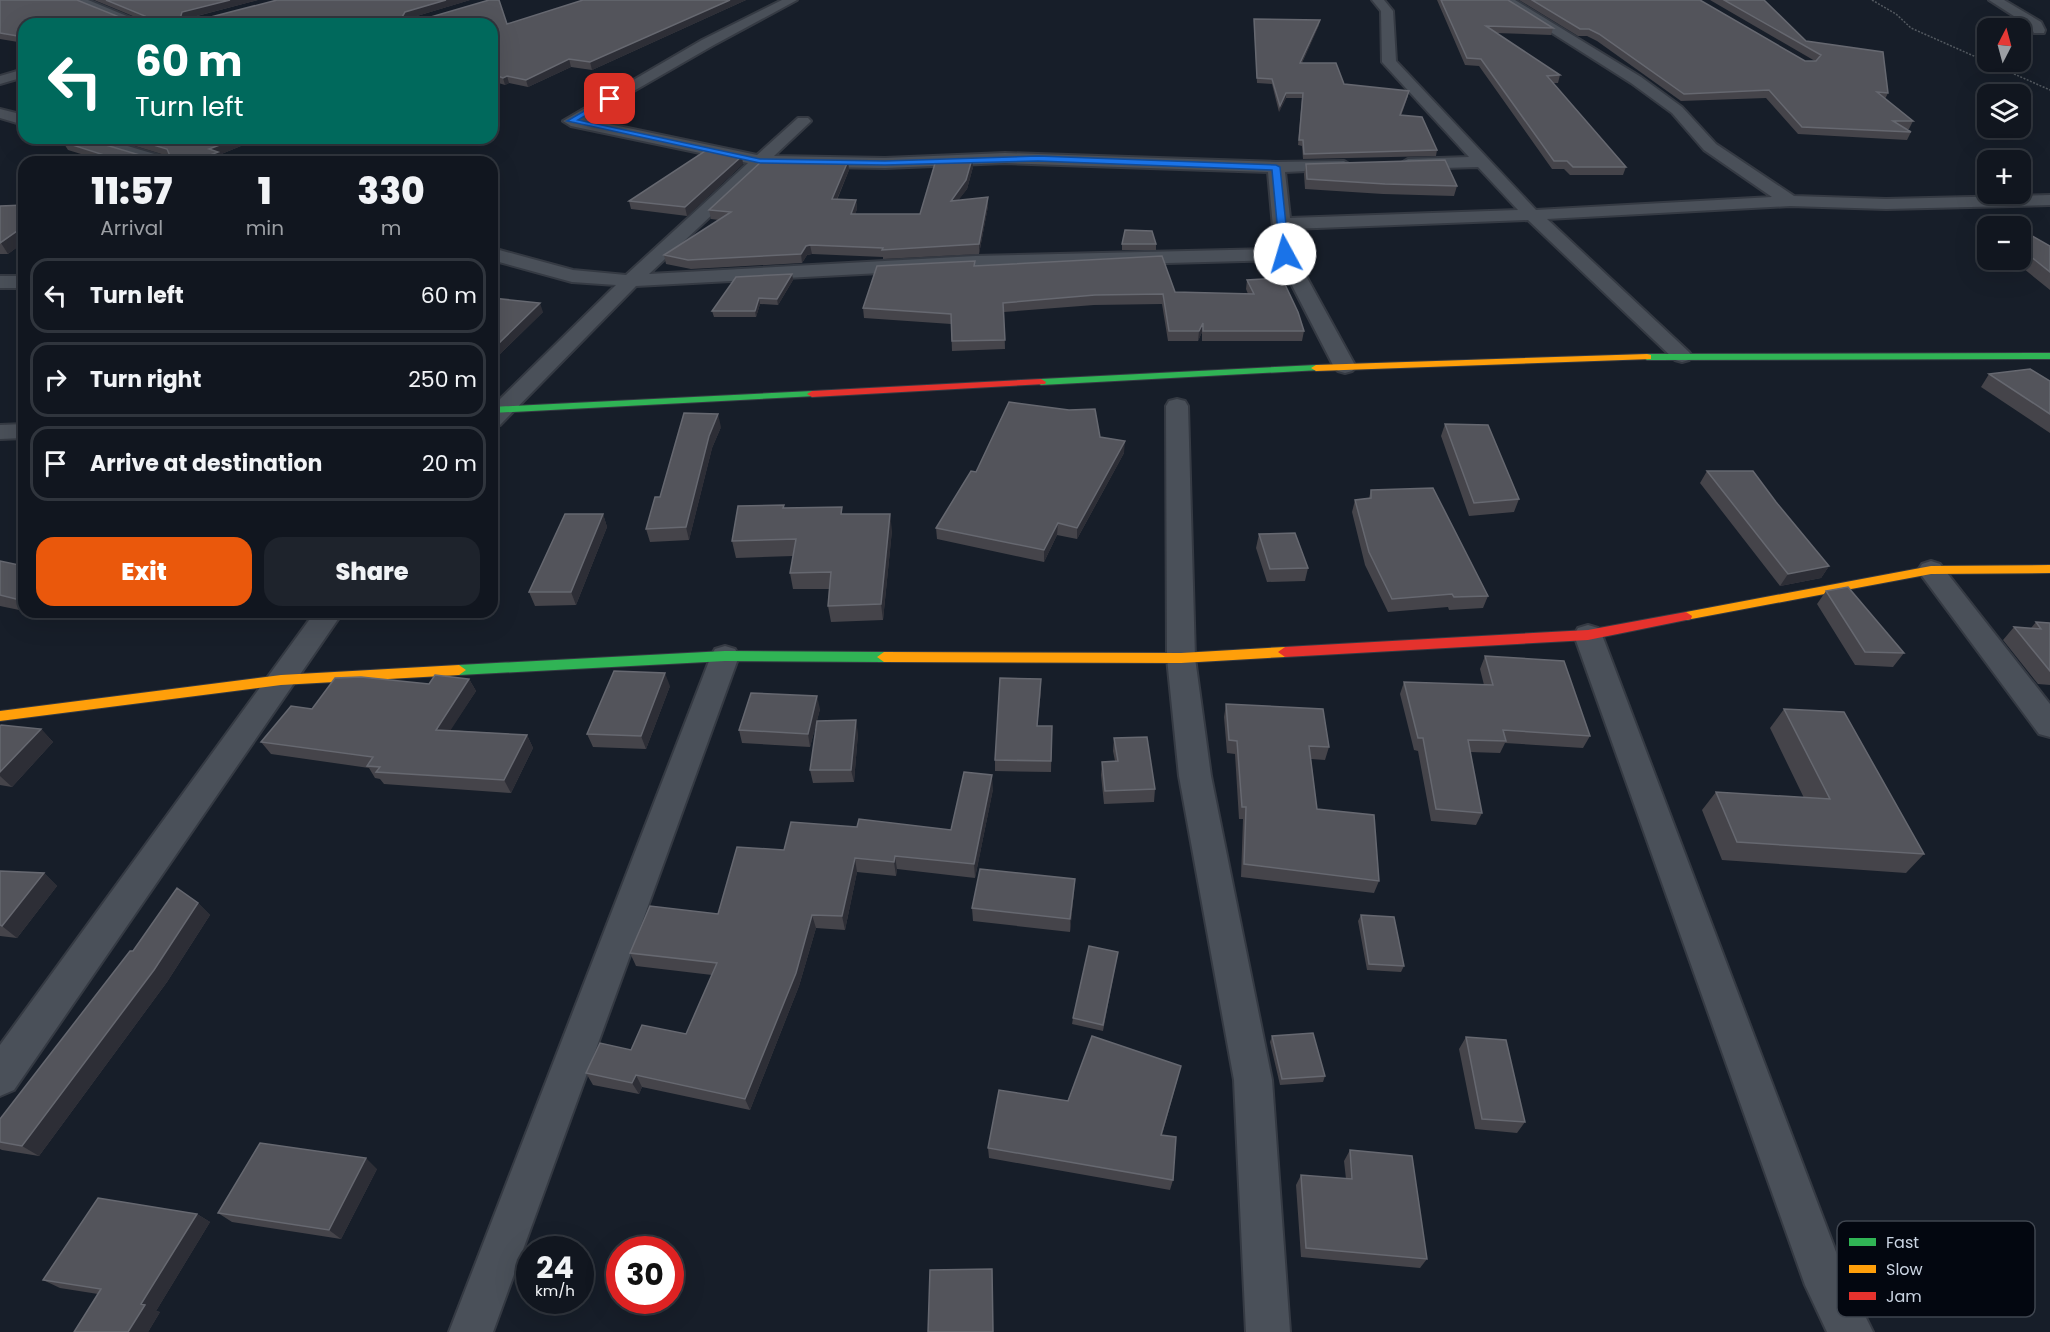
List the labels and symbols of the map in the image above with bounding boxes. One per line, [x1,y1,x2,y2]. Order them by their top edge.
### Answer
north arrow [1977,18,2031,72]
pin [584,73,635,124]
position arrow [1253,222,1317,286]
legend [1837,1221,2035,1317]
text: Fast [1886,1231,1919,1254]
speed limit sign: 30 [606,1236,684,1314]
text: Slow [1886,1258,1923,1281]
text: Jam [1886,1285,1922,1308]

